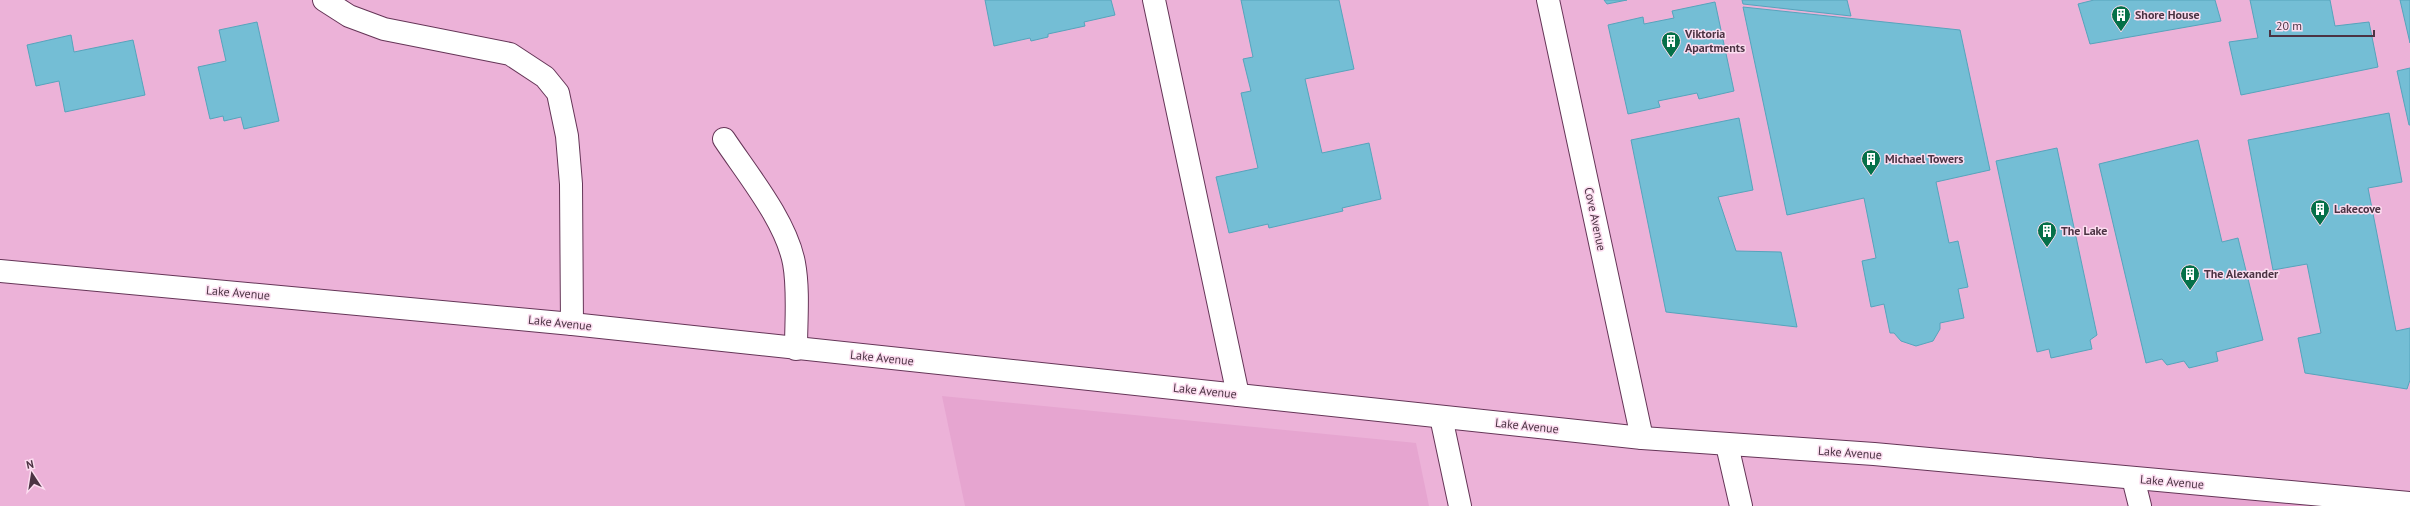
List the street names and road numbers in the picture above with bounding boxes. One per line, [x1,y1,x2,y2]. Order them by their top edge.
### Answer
street label: Cove Avenue [1581,186,1610,252]
street label: Lake Avenue [206,282,271,303]
street label: Lake Avenue [527,312,593,333]
street label: Lake Avenue [849,347,915,368]
street label: Lake Avenue [1172,380,1238,401]
street label: Lake Avenue [1494,415,1560,436]
street label: Lake Avenue [1818,443,1882,462]
street label: Lake Avenue [2140,471,2205,492]

